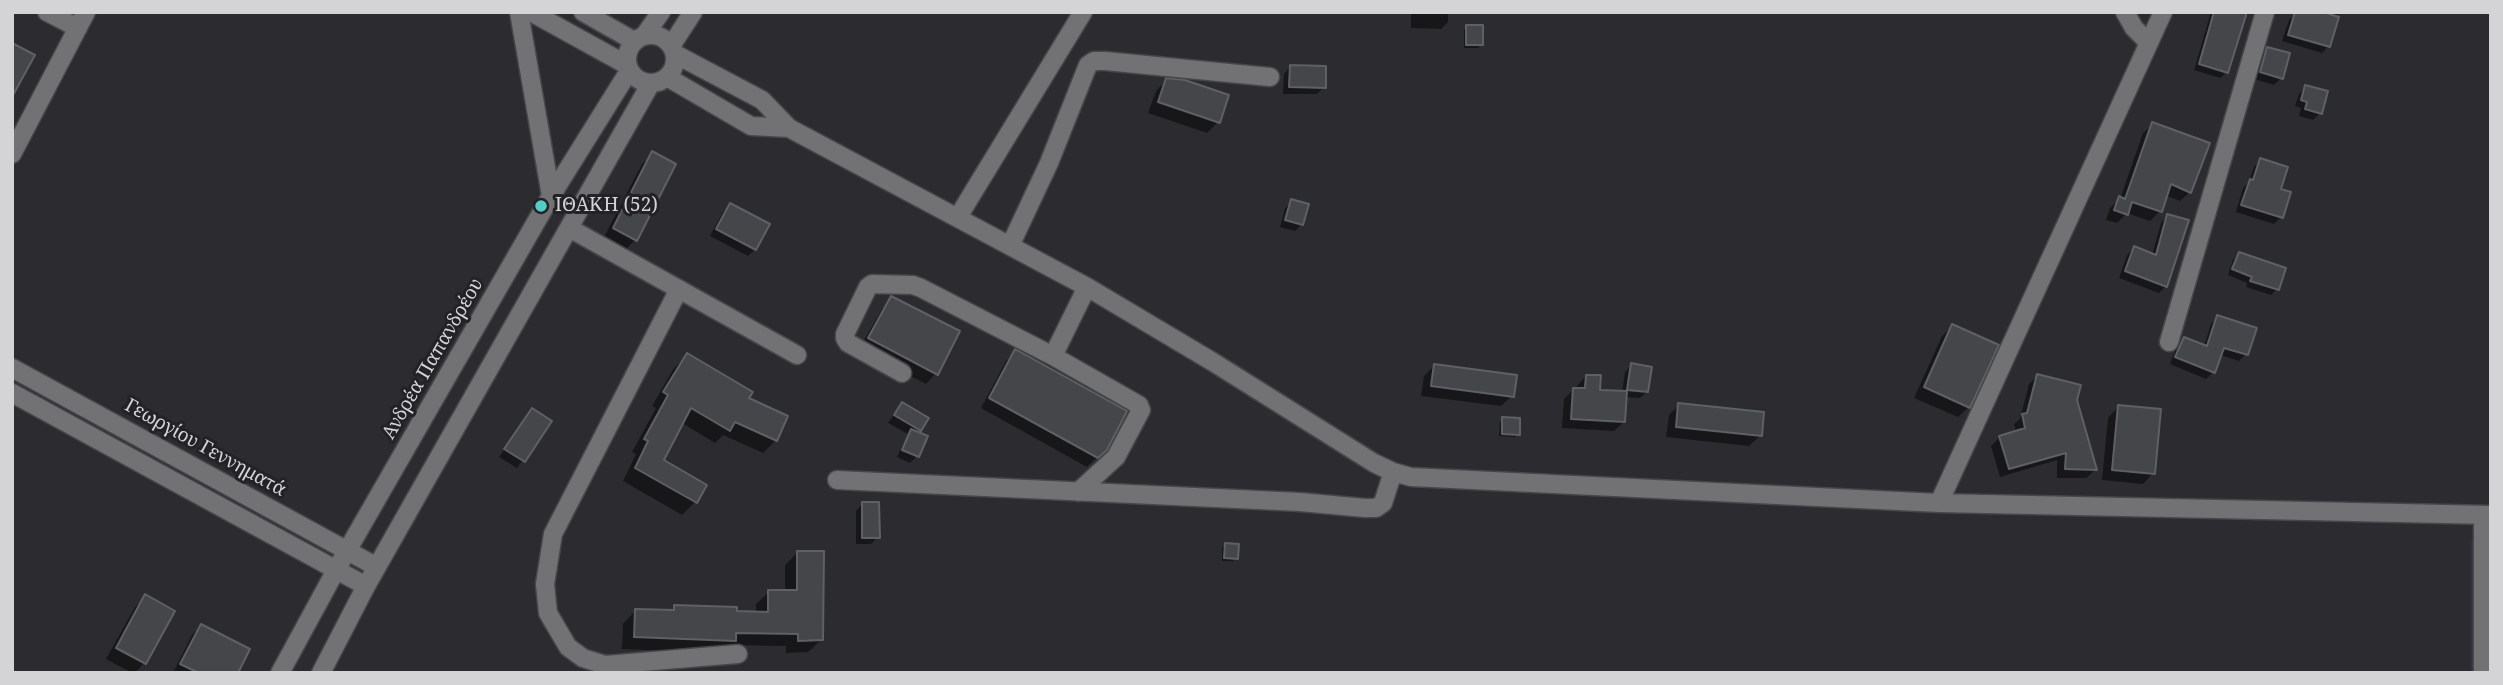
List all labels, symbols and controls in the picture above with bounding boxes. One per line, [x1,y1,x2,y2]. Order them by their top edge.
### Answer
place label: ΙΘΑΚΗ (52) [555,195,658,217]
marker: ΙΘΑΚΗ (52) [533,198,549,214]
street label: Ανδρέα Παπανδρέου [378,274,488,444]
street label: Γεωργίου Γεννηματά [121,394,289,502]

